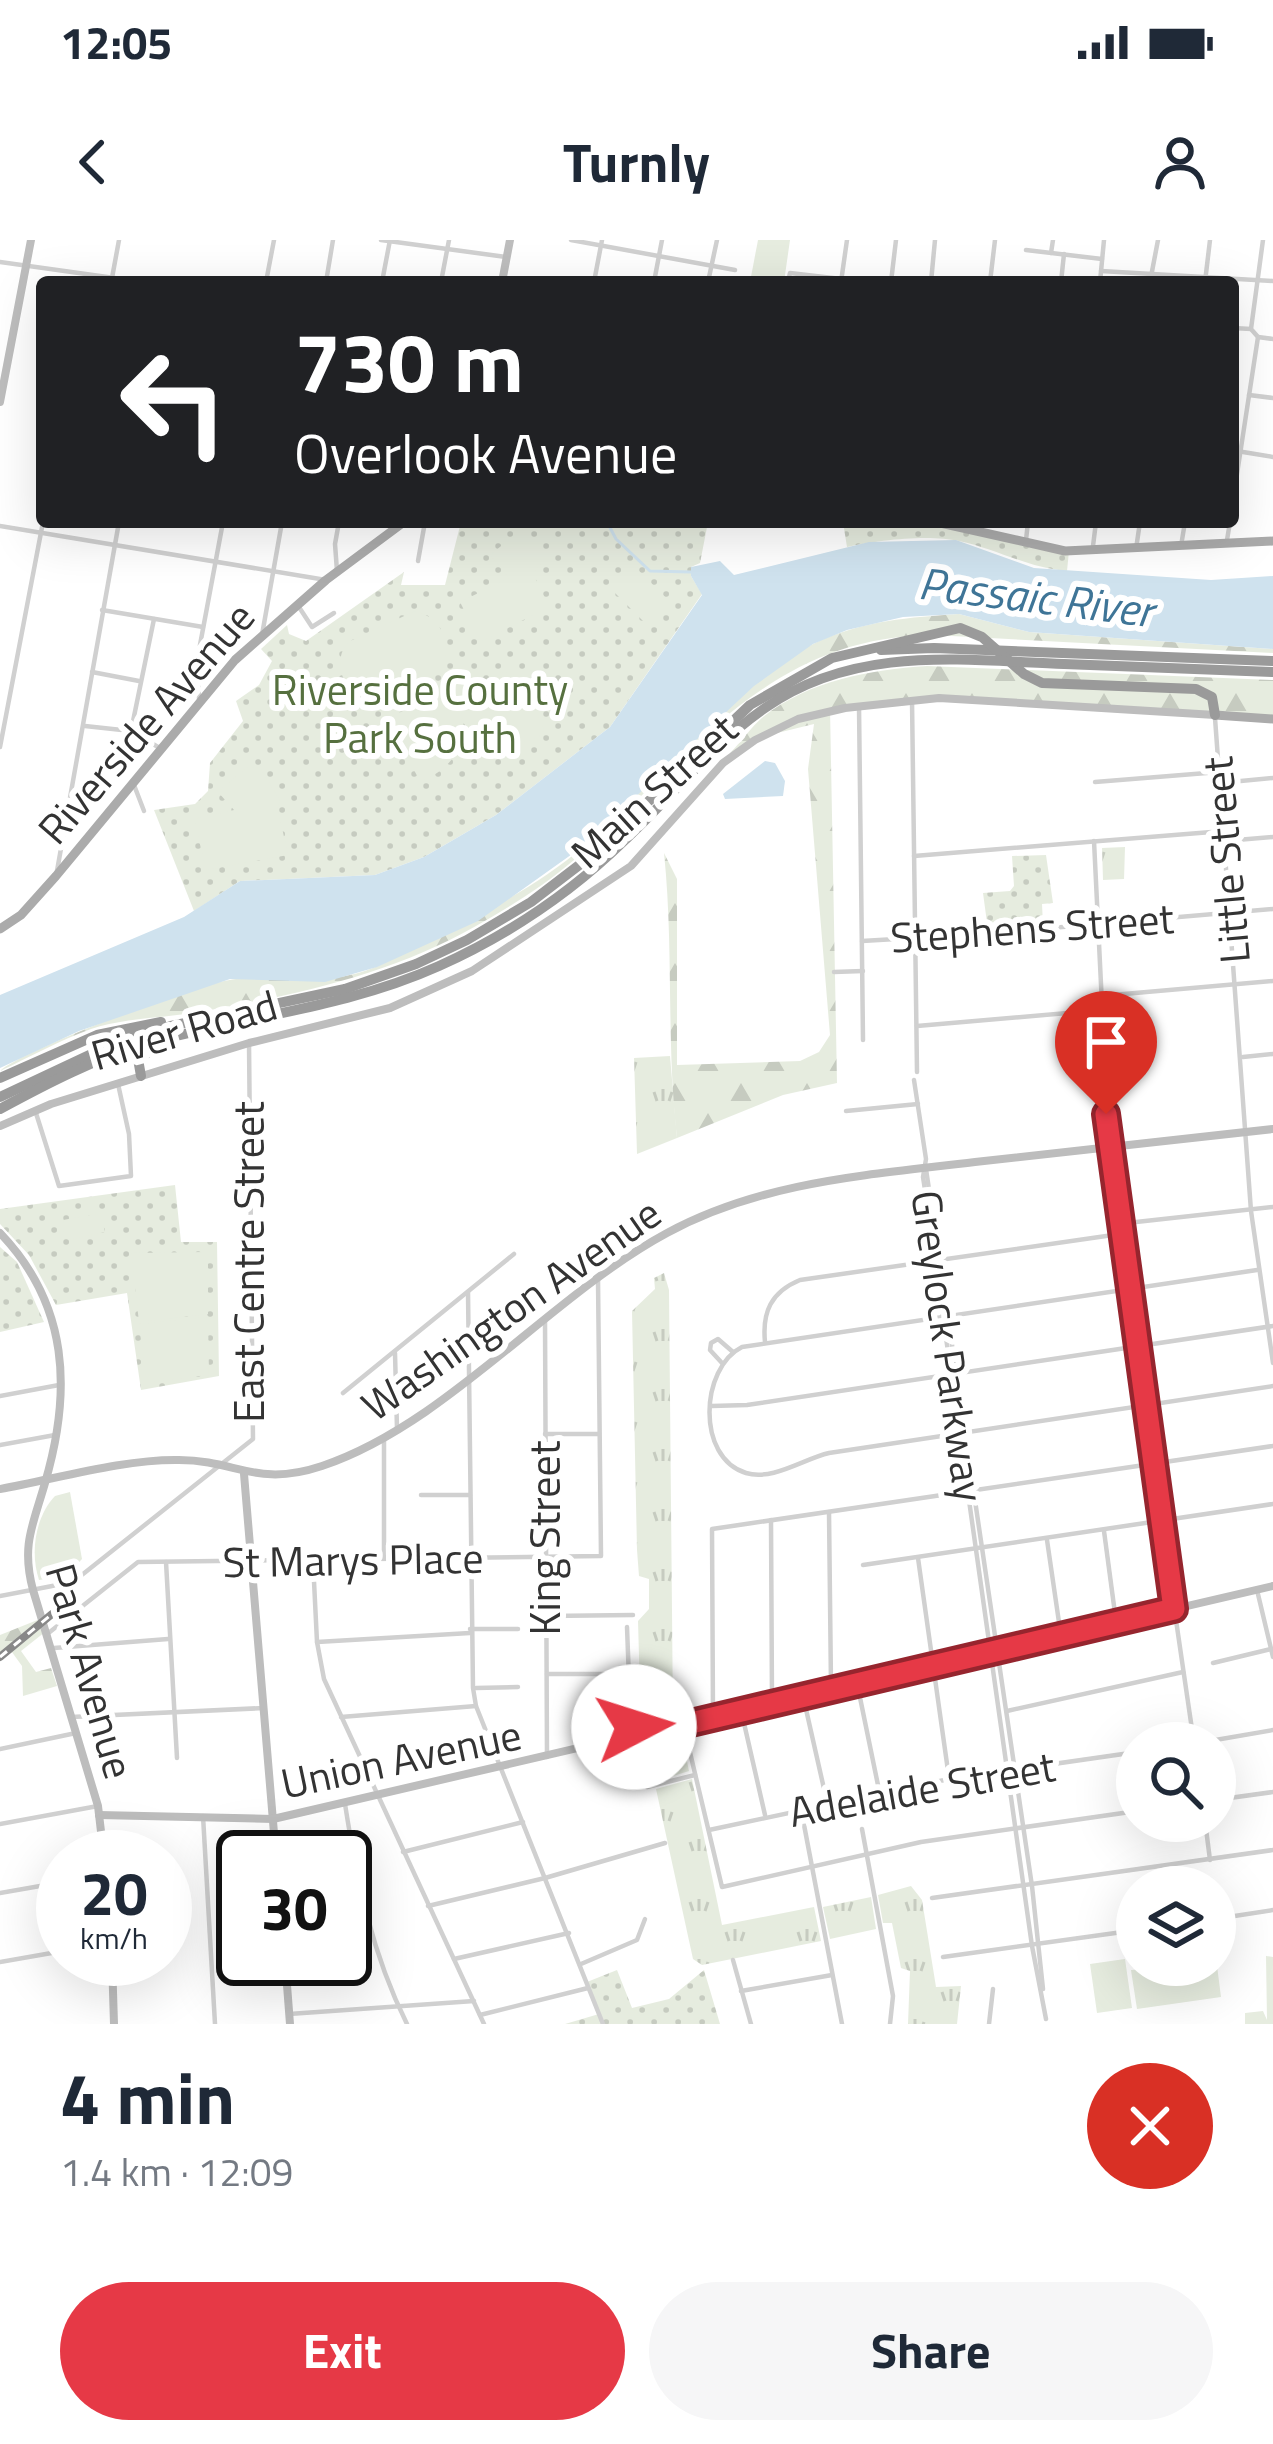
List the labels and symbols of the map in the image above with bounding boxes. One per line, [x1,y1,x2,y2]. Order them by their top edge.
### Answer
water label: Passaic River [915,548,1162,645]
street label: Riverside Avenue [22,587,269,858]
park label: Riverside County Park South [272,657,568,769]
street label: Main Street [556,698,751,883]
street label: Little Street [1184,754,1266,966]
street label: Stephens Street [888,885,1176,969]
street label: River Road [83,972,284,1086]
pin [1055,991,1157,1114]
street label: East Centre Street [216,1101,280,1423]
street label: Washington Avenue [347,1181,673,1436]
street label: Greylock Parkway [895,1186,1003,1506]
street label: King Street [512,1440,576,1635]
street label: St Marys Place [222,1525,484,1593]
street label: Park Avenue [30,1556,152,1786]
position arrow [571,1664,697,1790]
street label: Union Avenue [275,1701,527,1815]
street label: Adelaide Street [784,1733,1060,1843]
speed limit sign: 30 [216,1830,372,1986]

